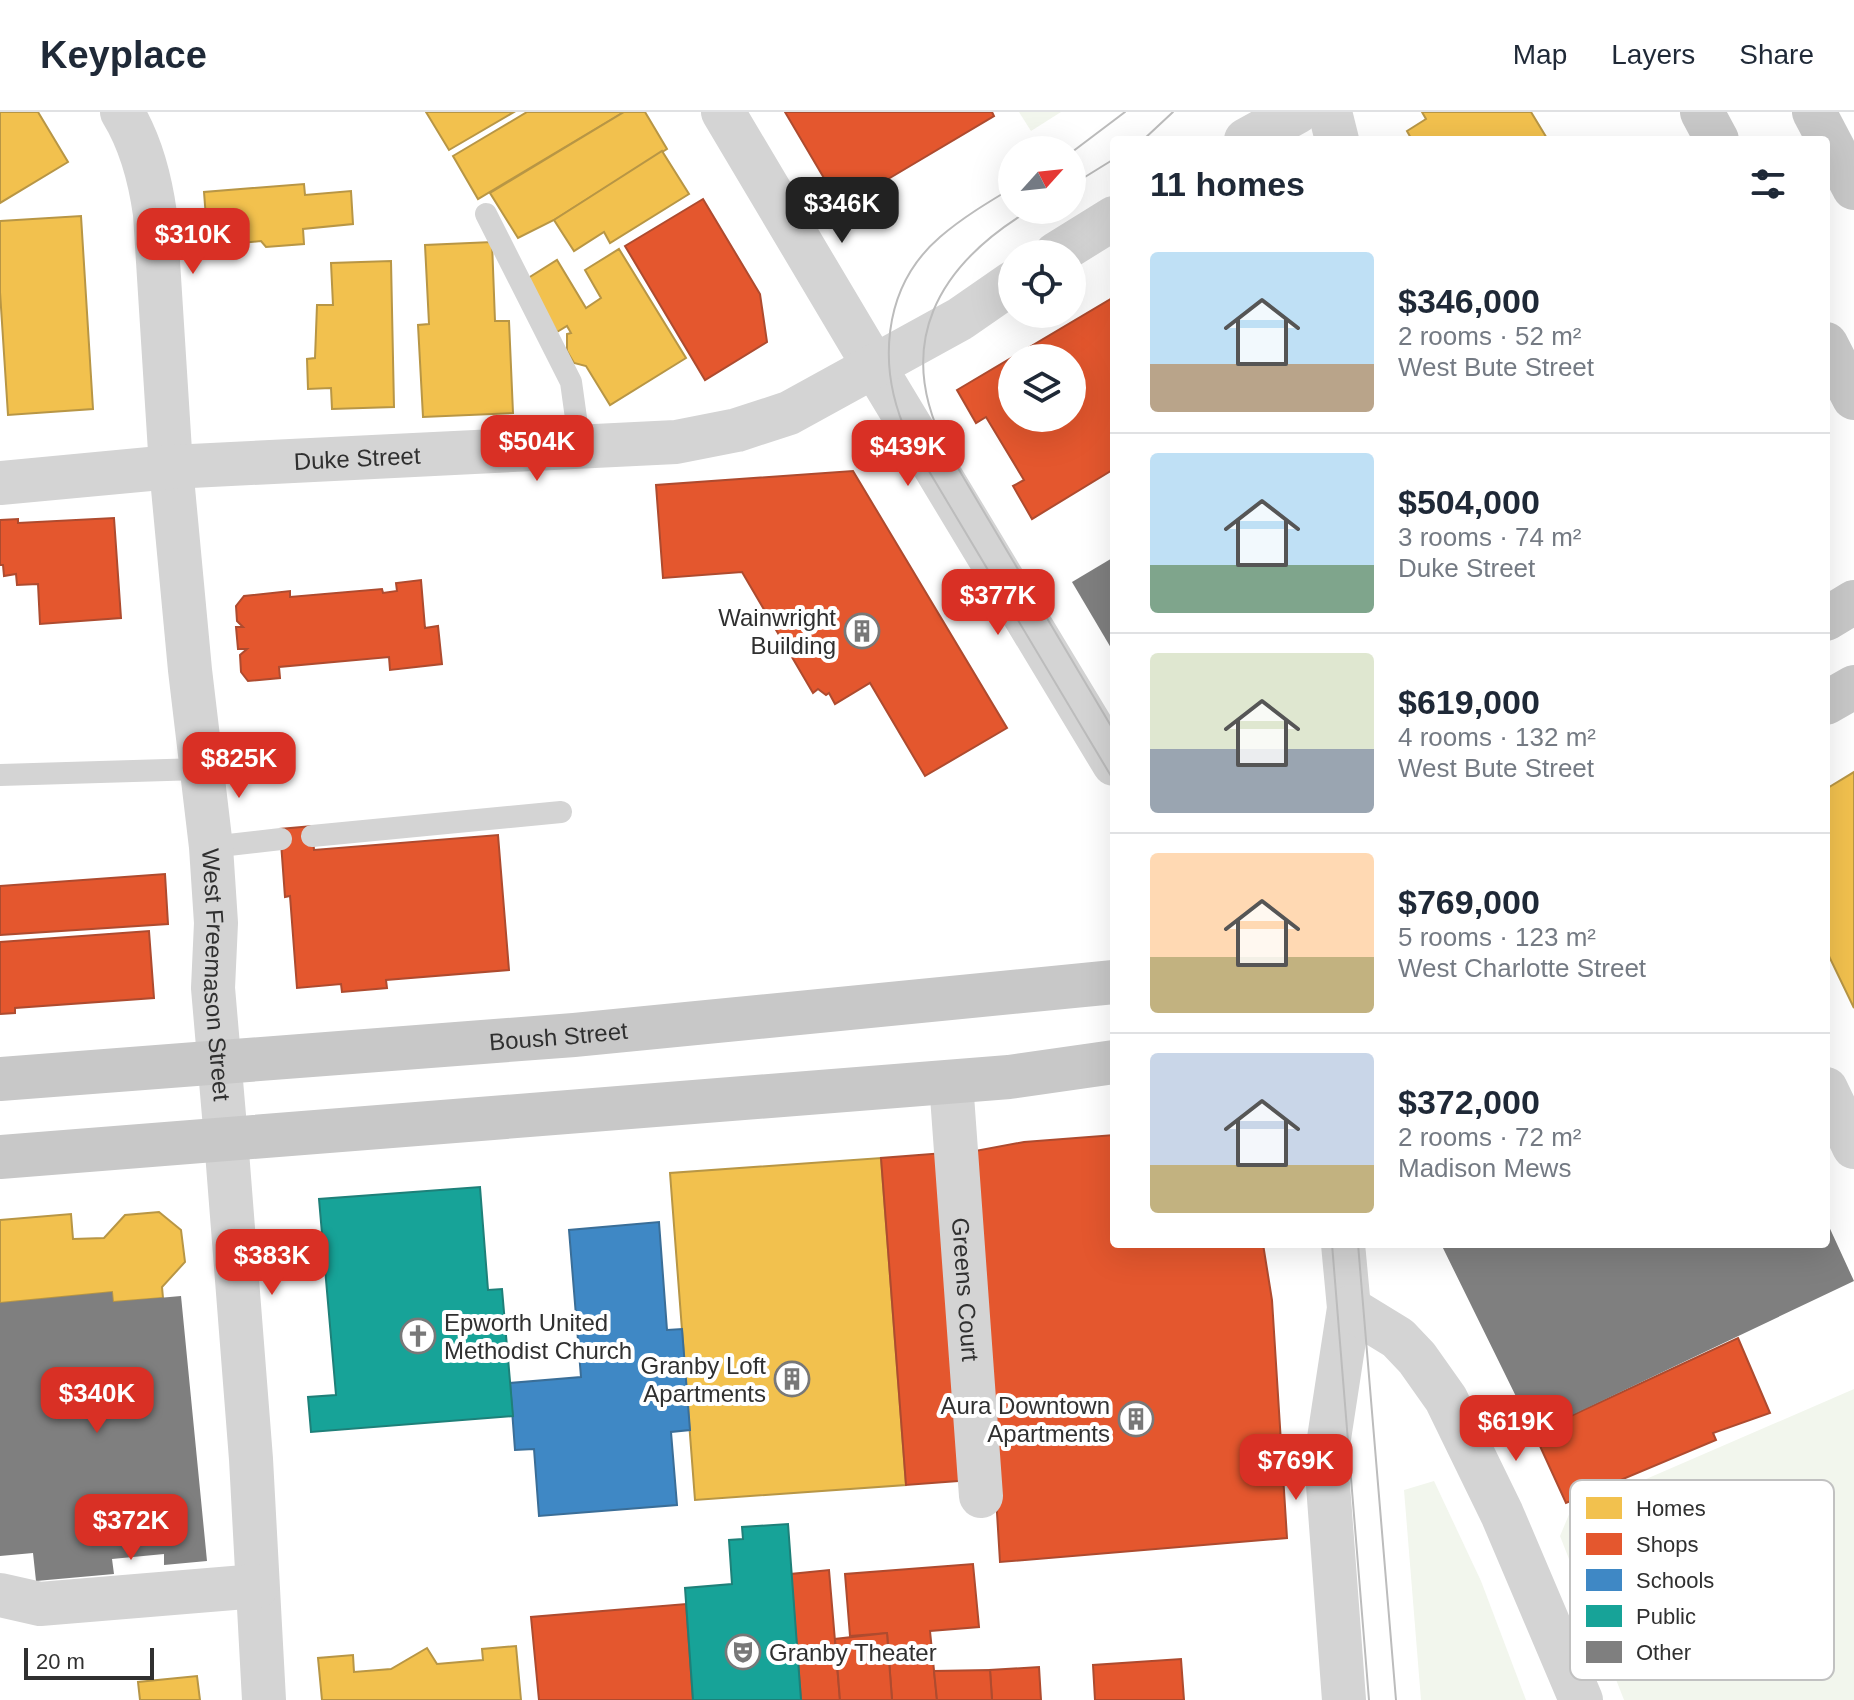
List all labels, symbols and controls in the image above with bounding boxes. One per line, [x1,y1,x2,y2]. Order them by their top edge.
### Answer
text: Keyplace [40,34,207,76]
text: Map [1513,39,1567,70]
text: Layers [1611,39,1695,70]
text: Share [1739,39,1814,70]
north arrow [998,136,1086,224]
map controls [998,136,1086,432]
icon: filters [1746,162,1790,206]
text: 11 homes [1150,165,1305,203]
pin: $346K [786,177,898,245]
text: $346K [804,188,880,218]
pin: $310K [137,208,249,276]
text: $310K [155,219,231,249]
button: locate [998,240,1086,328]
text: $346,000 [1398,282,1540,320]
icon: home [1214,284,1310,380]
text: 2 rooms · 52 m² [1398,321,1582,351]
button: layers [998,344,1086,432]
text: West Bute Street [1398,352,1594,382]
pin: $504K [481,415,593,483]
pin: $439K [852,420,964,488]
text: $504K [499,426,575,456]
text: $439K [870,431,946,461]
street label: Duke Street [293,441,421,474]
text: $504,000 [1398,483,1540,521]
icon: home [1214,485,1310,581]
text: 3 rooms · 74 m² [1398,522,1582,552]
text: Duke Street [1398,553,1535,583]
pin: $377K [942,569,1054,637]
text: $377K [960,580,1036,610]
place label: Wainwright Building [718,604,836,659]
building icon: Wainwright Building [843,612,881,650]
text: $619,000 [1398,683,1540,721]
icon: home [1214,685,1310,781]
text: 4 rooms · 132 m² [1398,722,1596,752]
pin: $825K [183,732,295,800]
text: $825K [201,743,277,773]
text: West Bute Street [1398,753,1594,783]
street label: West Freemason Street [198,847,236,1102]
text: $769,000 [1398,883,1540,921]
icon: home [1214,885,1310,981]
text: 5 rooms · 123 m² [1398,922,1596,952]
text: West Charlotte Street [1398,953,1646,983]
street label: Boush Street [488,1016,629,1055]
text: $372,000 [1398,1083,1540,1121]
icon: home [1214,1085,1310,1181]
text: 2 rooms · 72 m² [1398,1122,1582,1152]
text: Madison Mews [1398,1153,1571,1183]
street label: Greens Court [947,1217,985,1363]
pin: $383K [216,1229,328,1297]
text: $383K [234,1240,310,1270]
place label: Epworth United Methodist Church [444,1309,632,1364]
church icon: Epworth United Methodist Church [399,1317,437,1355]
place label: Granby Loft Apartments [641,1352,766,1407]
building icon: Granby Loft Apartments [773,1360,811,1398]
pin: $340K [41,1367,153,1435]
text: $340K [59,1378,135,1408]
place label: Aura Downtown Apartments [941,1392,1110,1447]
pin: $619K [1460,1395,1572,1463]
building icon: Aura Downtown Apartments [1117,1400,1155,1438]
text: $619K [1478,1406,1554,1436]
pin: $769K [1240,1434,1352,1502]
text: $769K [1258,1445,1334,1475]
legend [1570,1480,1834,1680]
pin: $372K [75,1494,187,1562]
text: Homes [1636,1496,1706,1521]
text: $372K [93,1505,169,1535]
text: Shops [1636,1532,1698,1557]
text: Schools [1636,1568,1714,1593]
text: Public [1636,1604,1696,1629]
theatre icon: Granby Theater [724,1633,762,1671]
place label: Granby Theater [769,1639,937,1666]
text: Other [1636,1640,1691,1665]
scale bar [24,1644,154,1680]
text: 20 m [36,1649,85,1674]

